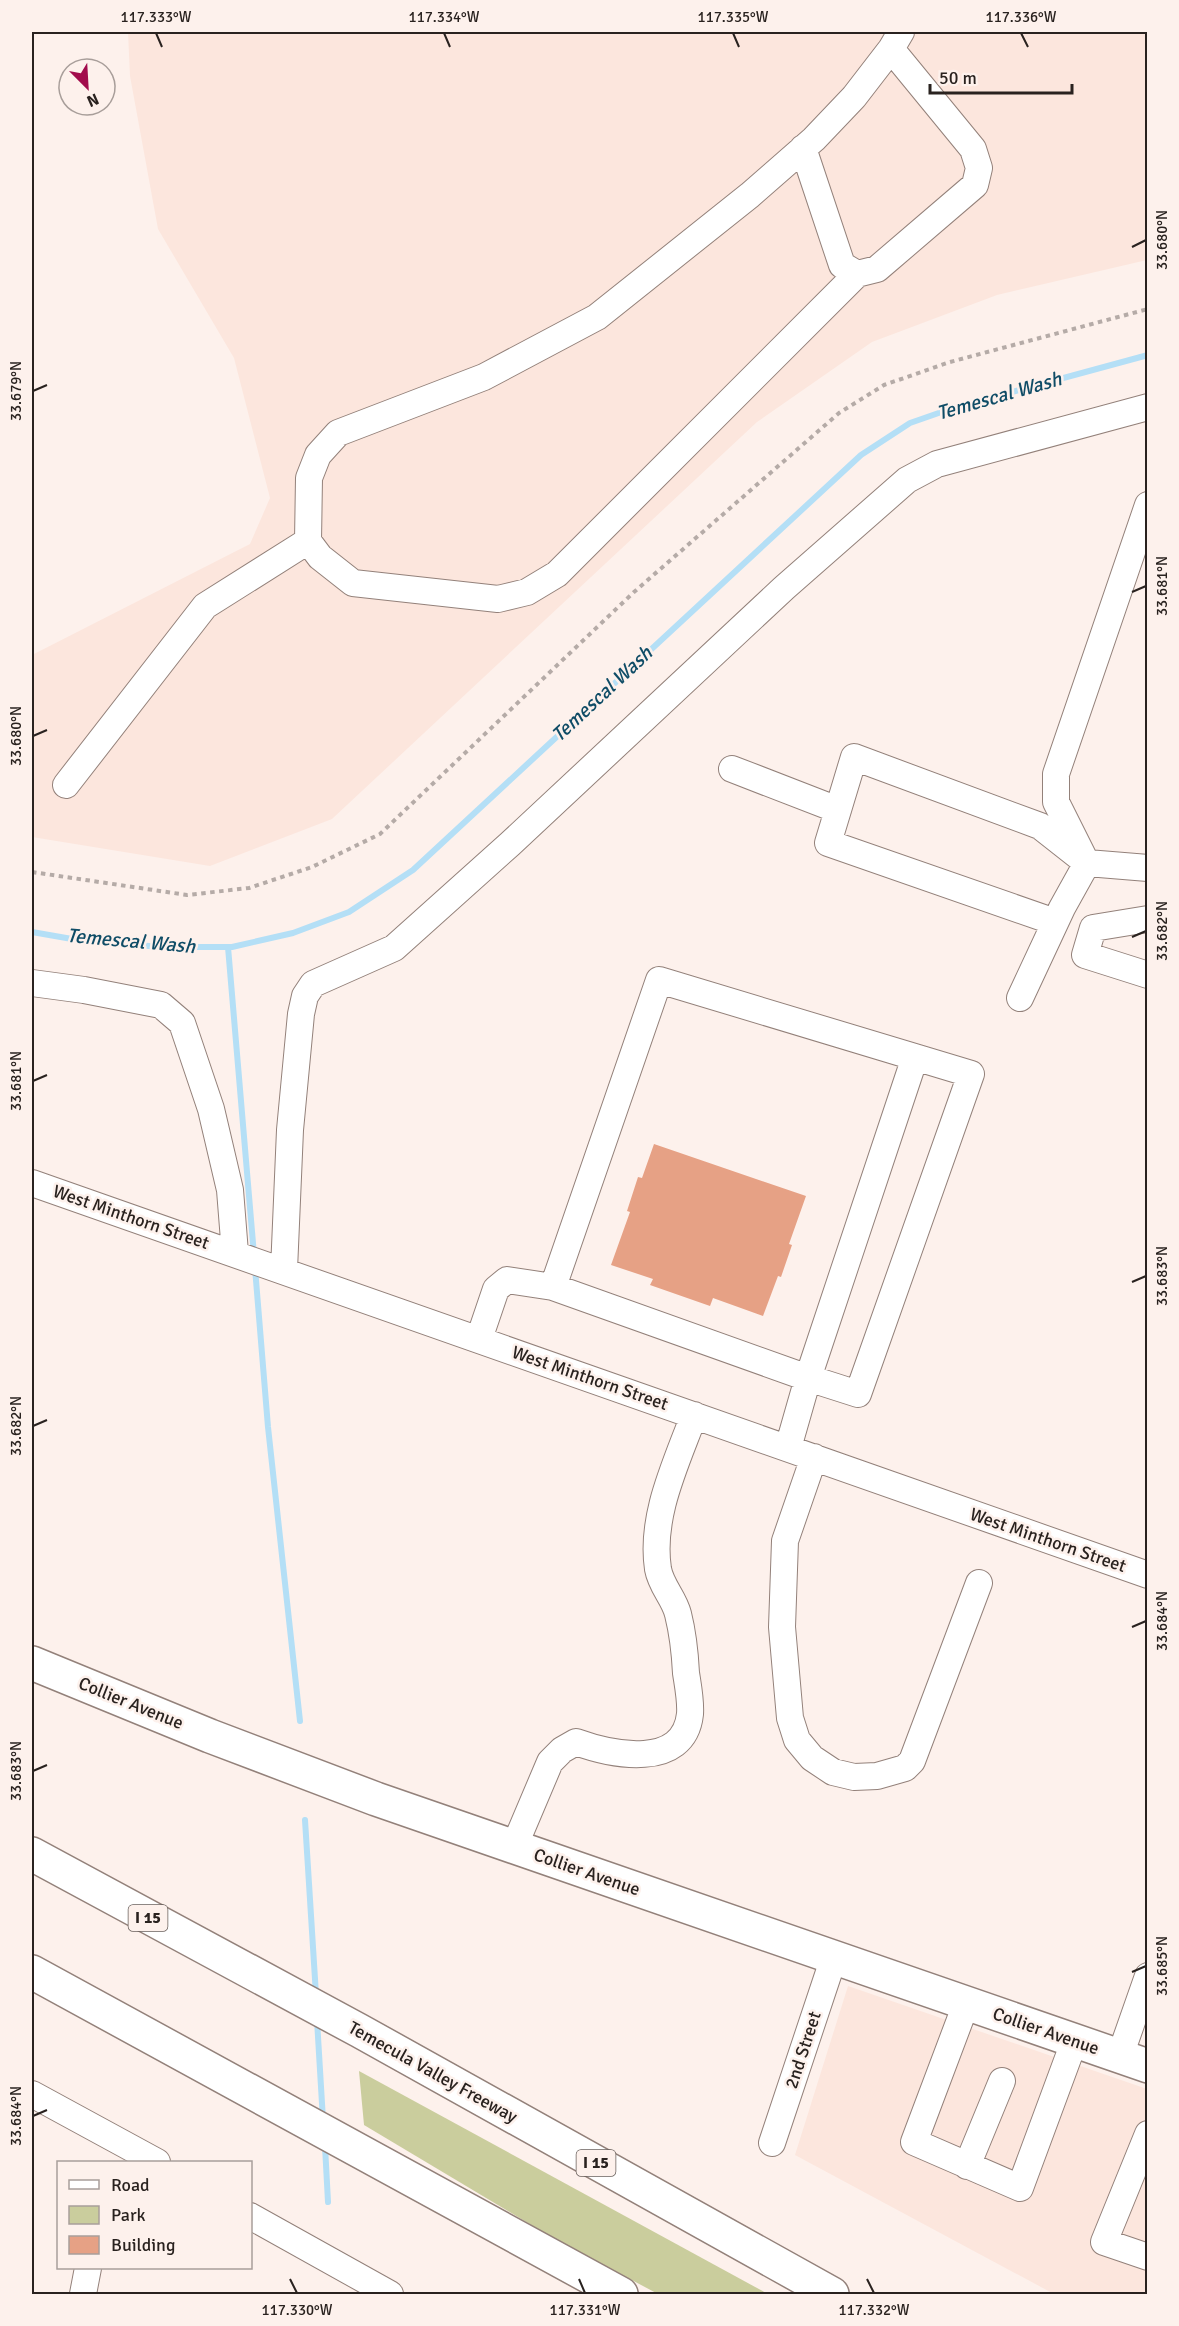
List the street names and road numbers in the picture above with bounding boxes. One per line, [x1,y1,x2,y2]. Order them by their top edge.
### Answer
street label: West Minthorn Street [50,1180,212,1254]
street label: West Minthorn Street [509,1341,671,1415]
street label: West Minthorn Street [967,1503,1129,1577]
street label: Collier Avenue [75,1672,187,1734]
street label: Collier Avenue [531,1844,643,1900]
road number: I 15 [128,1905,168,1931]
street label: Collier Avenue [990,2003,1102,2059]
street label: 2nd Street [780,2009,826,2091]
street label: Temecula Valley Freeway [345,2016,522,2128]
road number: I 15 [576,2150,616,2176]

